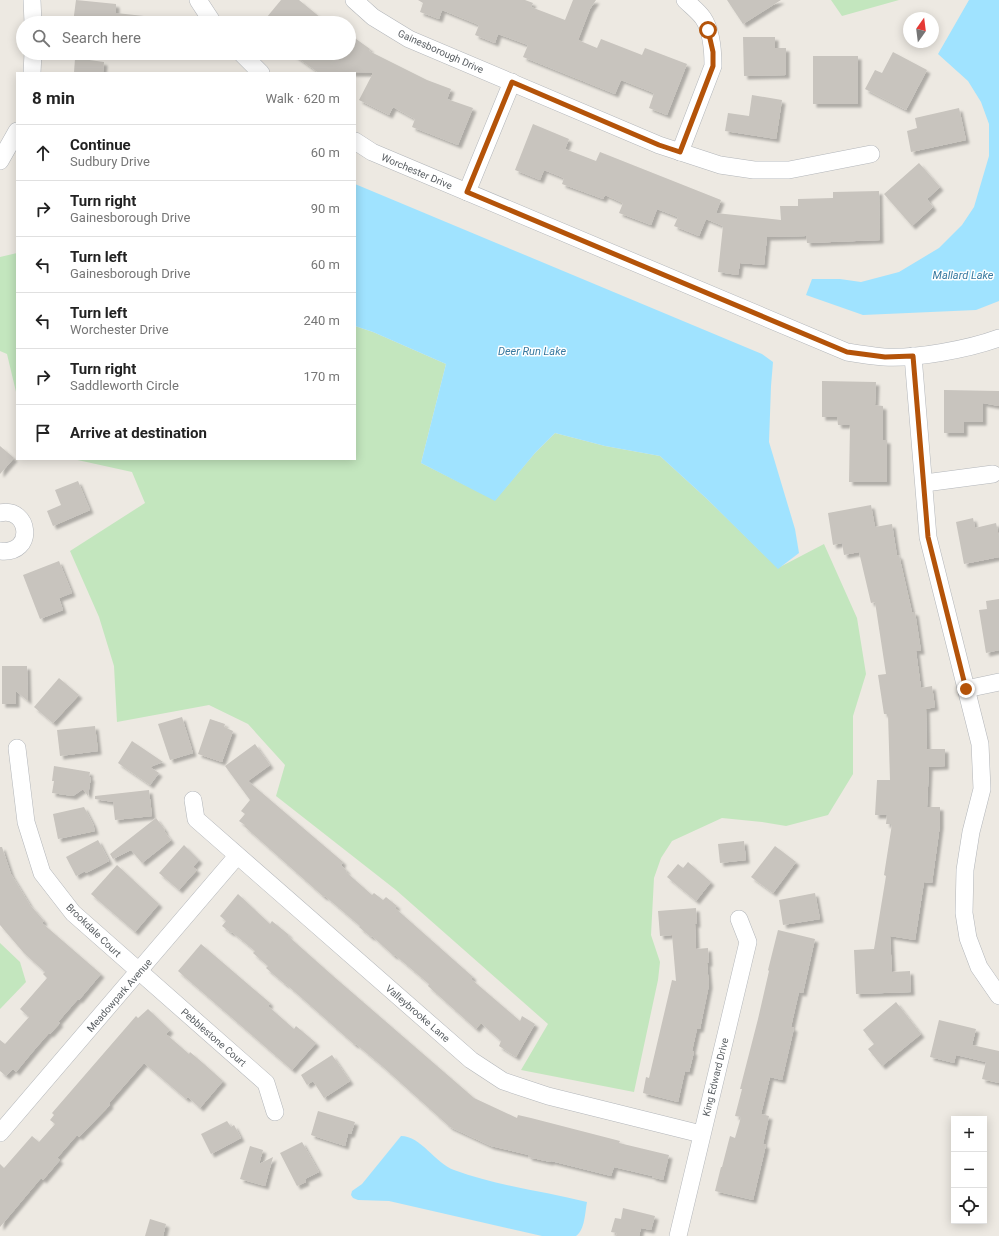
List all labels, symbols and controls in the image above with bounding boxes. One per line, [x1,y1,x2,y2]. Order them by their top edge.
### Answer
north arrow [903,12,939,48]
search box [16,16,356,60]
route start [699,21,717,39]
icon: search [30,27,52,49]
street label: Gainesborough Drive [396,28,485,75]
text: Search here [62,29,141,47]
text: 8 min [32,88,75,108]
text: Walk · 620 m [265,91,340,106]
text: Continue [70,136,131,154]
icon: ahead [32,142,54,164]
text: 60 m [311,145,340,160]
street label: Worchester Drive [380,152,454,191]
text: Sudbury Drive [70,154,150,169]
text: Turn right [70,192,136,210]
icon: right [32,198,54,220]
text: 90 m [311,201,340,216]
text: Gainesborough Drive [70,210,190,225]
text: Turn left [70,248,127,266]
icon: left [32,254,54,276]
text: 60 m [311,257,340,272]
text: Gainesborough Drive [70,266,190,281]
water label: Mallard Lake [933,269,994,282]
text: Turn left [70,304,127,322]
icon: left [32,310,54,332]
text: 240 m [303,313,340,328]
text: Worchester Drive [70,322,169,337]
water label: Deer Run Lake [498,345,566,358]
text: Turn right [70,360,136,378]
icon: right [32,366,54,388]
text: 170 m [303,369,340,384]
text: Saddleworth Circle [70,378,179,393]
icon: arrive [32,422,54,444]
text: Arrive at destination [70,424,207,442]
route end [957,680,975,698]
street label: Brookdale Court [64,901,123,959]
street label: Meadowpark Avenue [85,957,154,1034]
street label: Valleybrooke Lane [383,983,452,1044]
street label: Pebblestone Court [179,1006,248,1069]
street label: King Edward Drive [700,1037,731,1117]
map controls [951,1116,987,1224]
button: + [951,1116,987,1152]
button: − [951,1152,987,1188]
button: locate [951,1188,987,1224]

